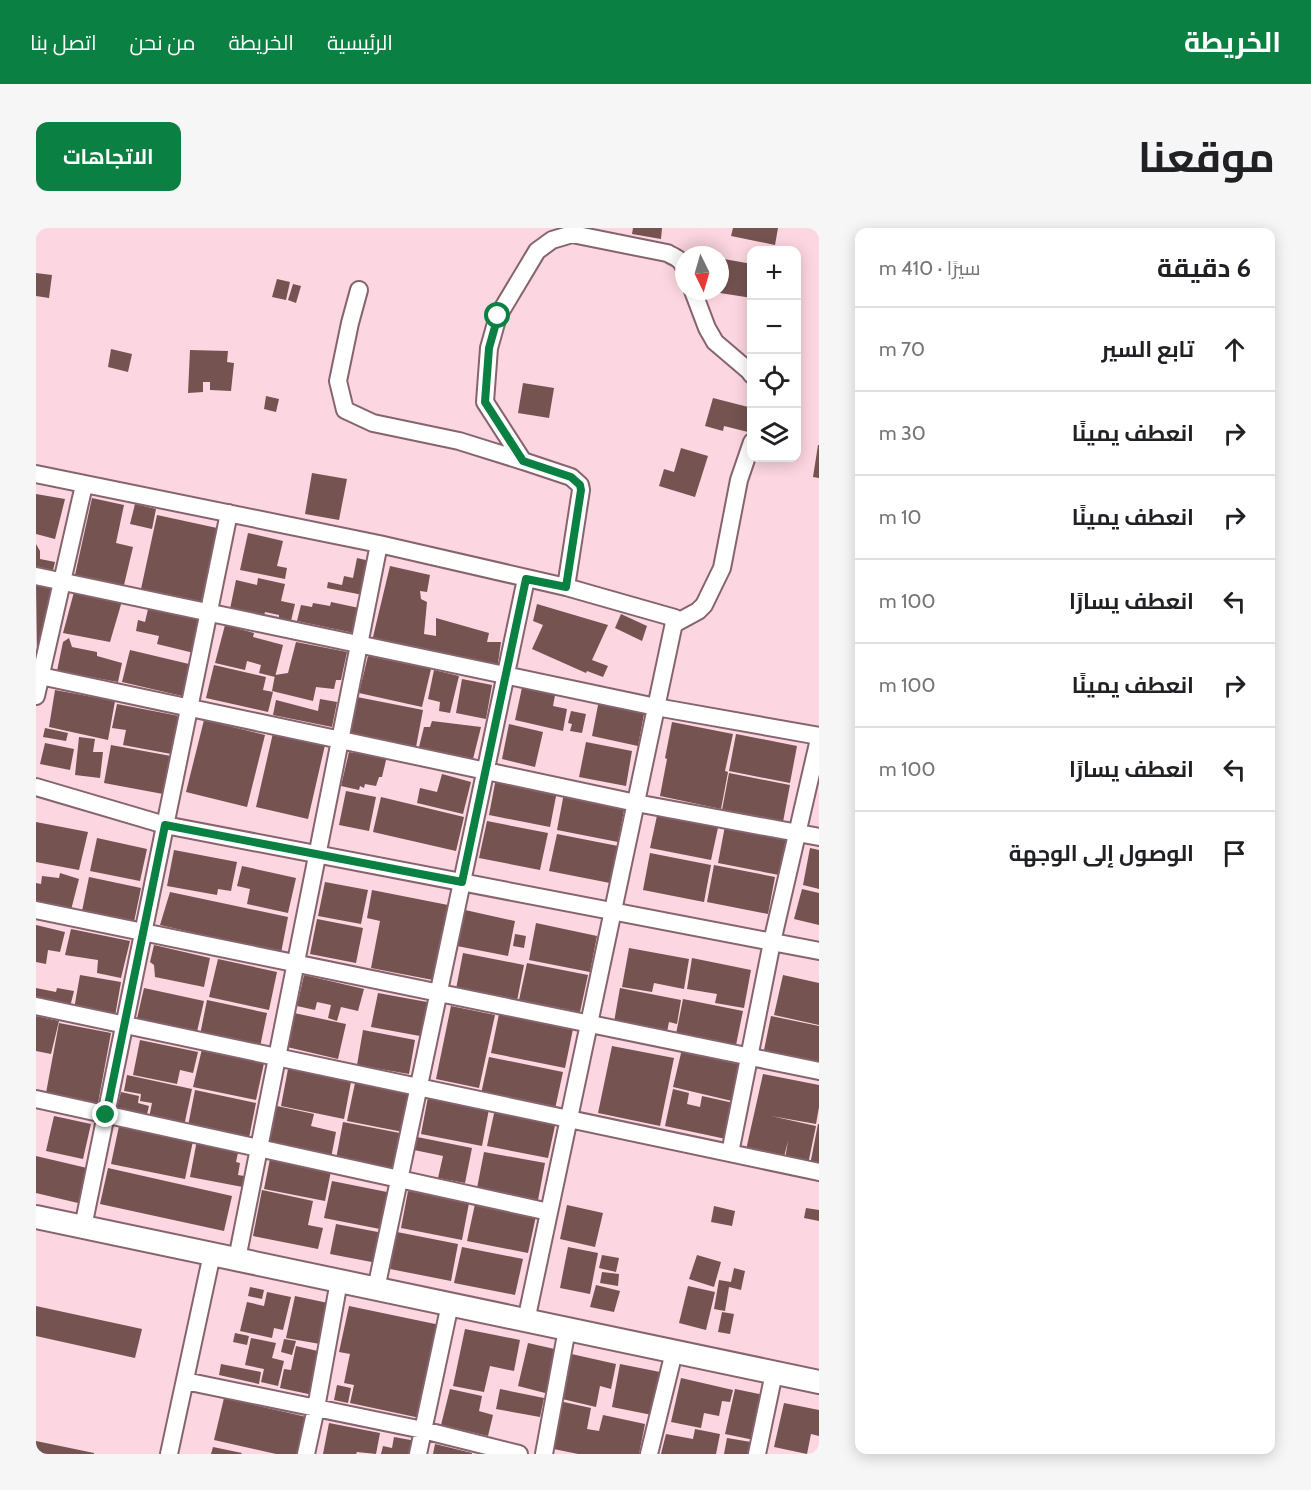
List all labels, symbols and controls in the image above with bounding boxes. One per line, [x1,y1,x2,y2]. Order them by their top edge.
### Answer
text: الخريطة [1184,25,1281,59]
text: اتصل بنا [30,30,97,55]
text: من نحن [130,30,195,55]
text: الخريطة [228,30,294,55]
text: الرئيسية [327,30,393,55]
button: الاتجاهات [36,122,181,191]
text: موقعنا [1138,131,1275,183]
north arrow [675,246,729,300]
map controls [747,246,801,462]
button: + [747,246,801,300]
text: 6 دقيقة [1157,252,1251,284]
text: سيرًا · 410 m [879,256,981,280]
button: − [747,300,801,354]
route start [484,302,510,328]
icon: ahead [1218,333,1251,366]
text: تابع السير [1102,336,1194,363]
text: 70 m [879,337,925,361]
button: locate [747,354,801,408]
button: layers [747,408,801,462]
icon: right [1218,417,1251,450]
text: انعطف يمينًا [1072,420,1194,447]
text: 30 m [879,421,926,445]
icon: right [1218,501,1251,534]
text: انعطف يمينًا [1072,504,1194,531]
text: 10 m [879,505,922,529]
icon: left [1218,585,1251,618]
text: انعطف يسارًا [1069,588,1194,615]
text: 100 m [879,589,936,613]
icon: right [1218,669,1251,702]
text: انعطف يمينًا [1072,672,1194,699]
text: 100 m [879,673,936,697]
icon: left [1218,753,1251,786]
text: انعطف يسارًا [1069,756,1194,783]
text: 100 m [879,757,936,781]
icon: arrive [1218,837,1251,870]
text: الوصول إلى الوجهة [1009,840,1194,867]
route end [92,1101,118,1127]

